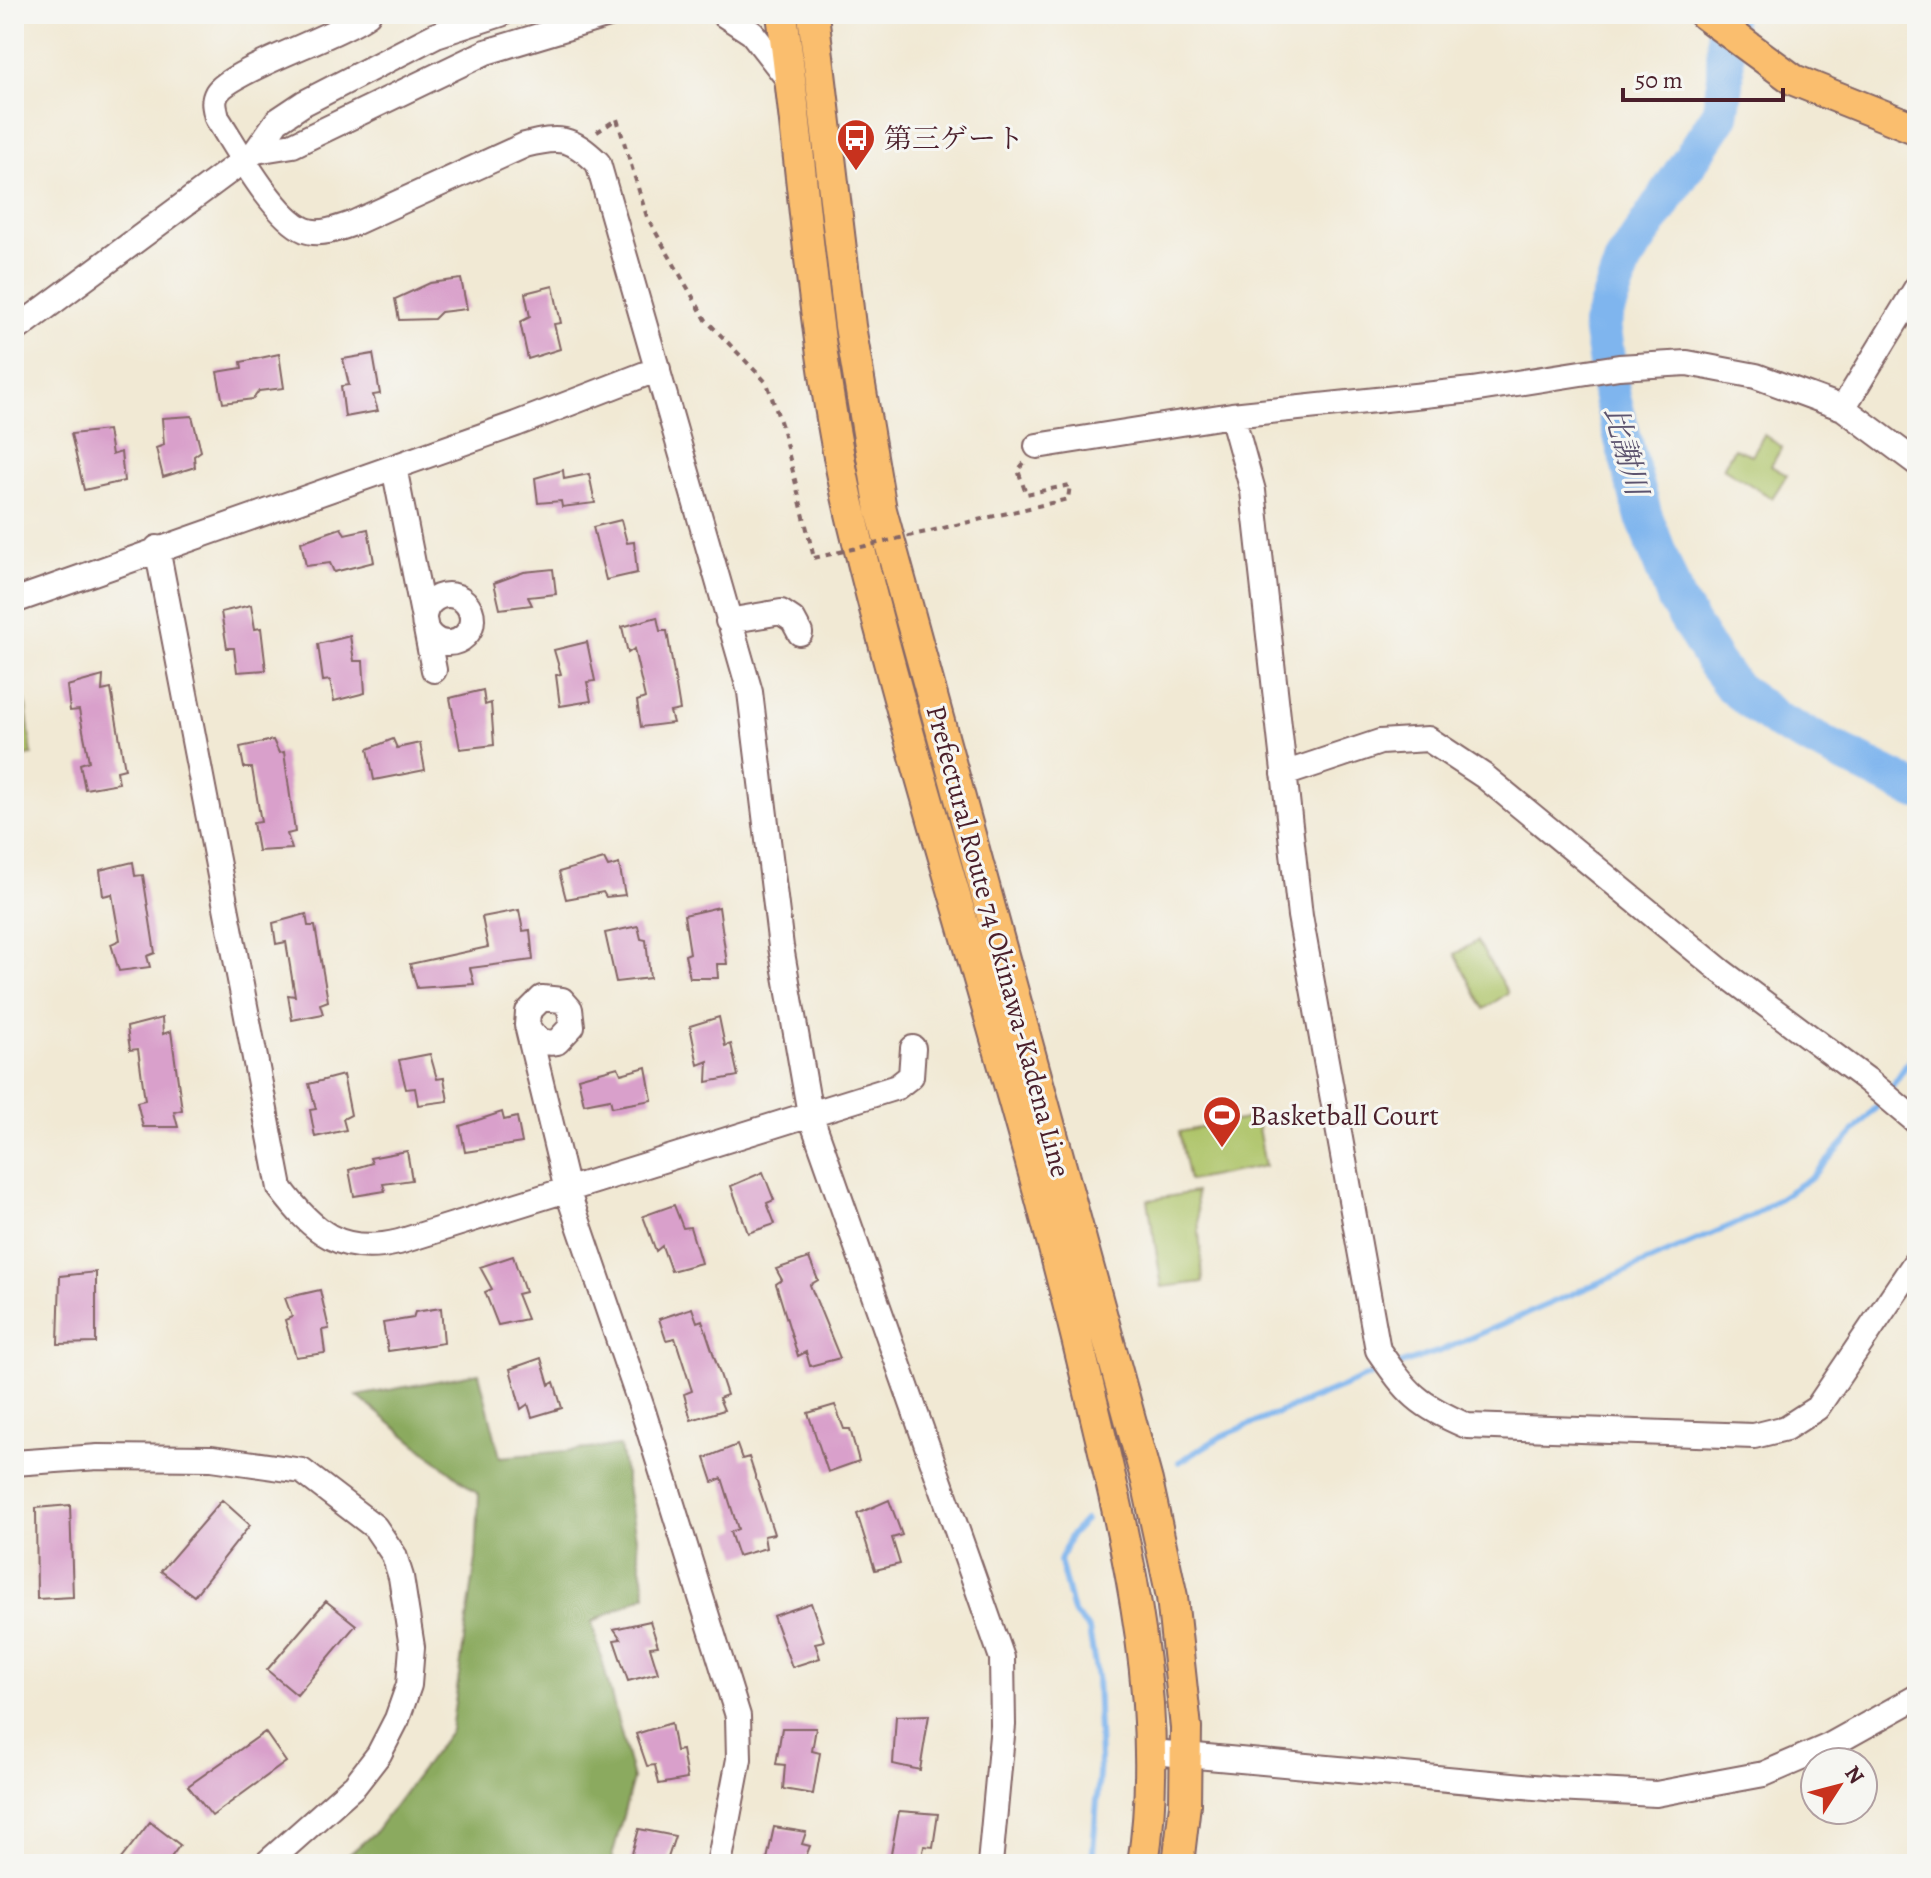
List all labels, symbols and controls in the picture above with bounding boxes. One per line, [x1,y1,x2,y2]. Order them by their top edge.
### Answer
scale bar [1623,52,1783,102]
text: 50 m [1635,64,1683,96]
bus stop icon: 第三ゲート [835,117,877,172]
place label: 第三ゲート [884,120,1024,158]
water label: 比謝川 [1595,402,1658,503]
street label: Prefectural Route 74 Okinawa-Kadena Line [917,701,1079,1182]
sports icon: Basketball Court [1201,1094,1243,1149]
place label: Basketball Court [1250,1097,1439,1135]
north arrow [1799,1746,1879,1826]
text: N [1838,1760,1871,1790]

